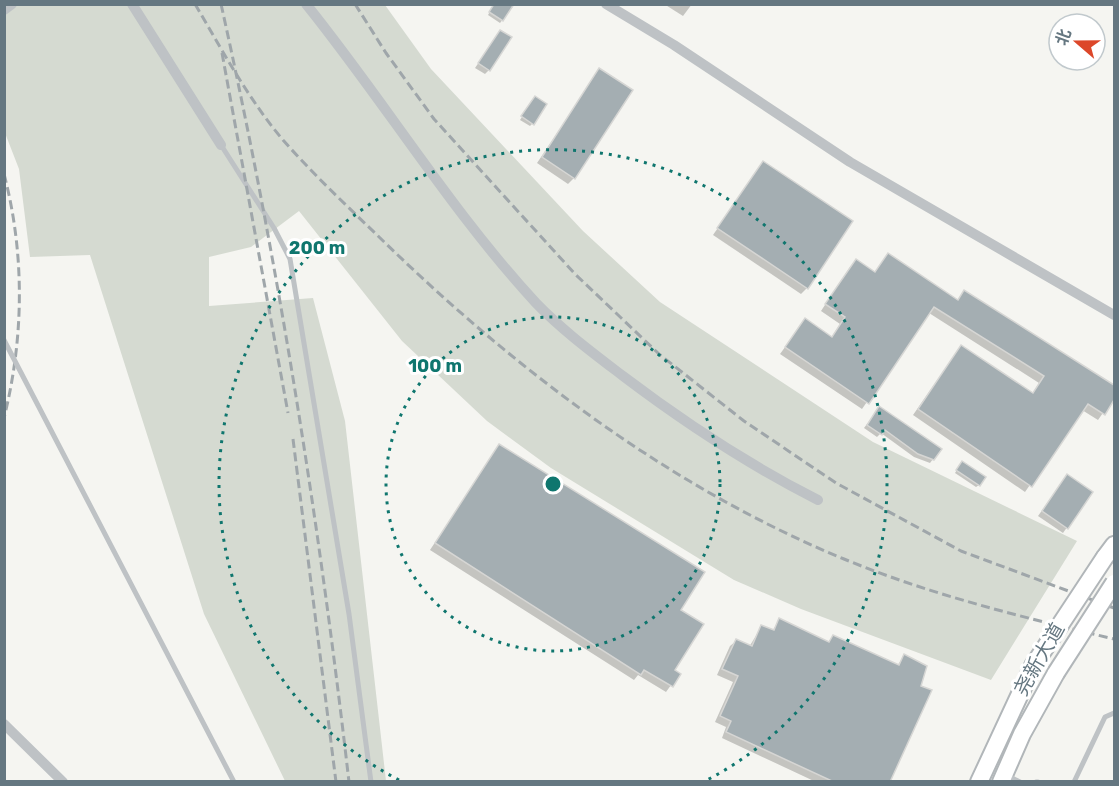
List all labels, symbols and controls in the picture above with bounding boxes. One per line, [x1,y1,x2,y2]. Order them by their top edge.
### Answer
north arrow [1047,12,1107,72]
text: 北 [1052,26,1075,48]
text: 200 m [289,237,345,259]
text: 100 m [408,355,462,377]
centre of rings [543,474,563,494]
street label: 尧新大道 [1009,618,1069,700]

